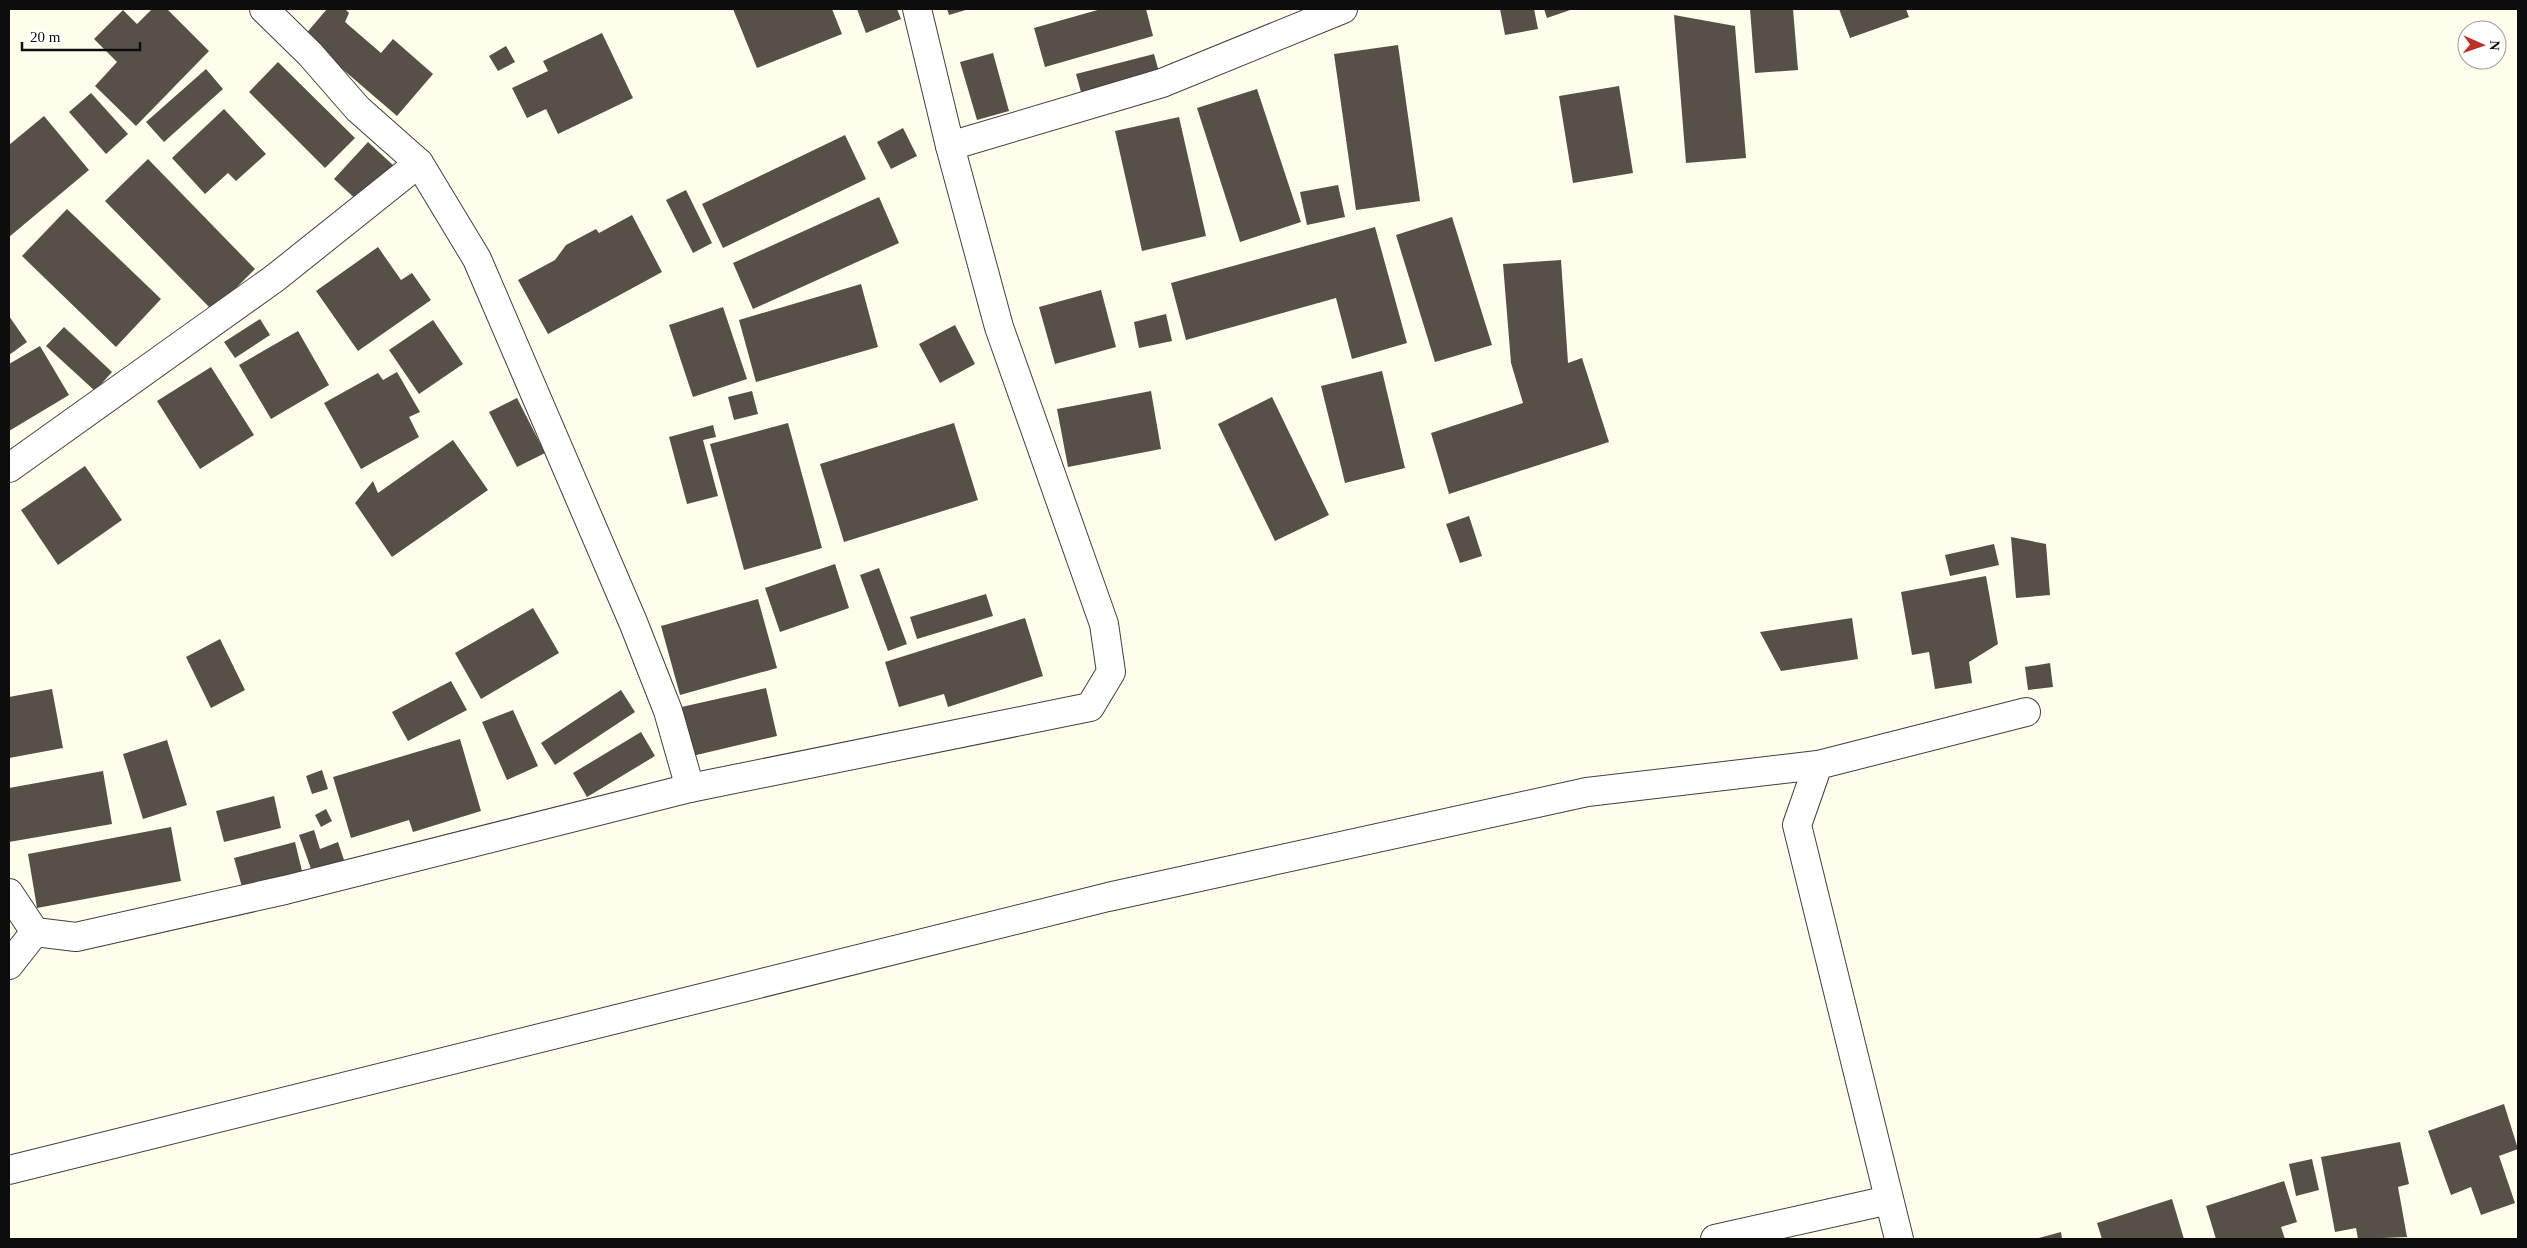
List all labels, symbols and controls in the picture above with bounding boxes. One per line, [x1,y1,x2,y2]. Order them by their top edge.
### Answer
scale bar [22,20,140,52]
north arrow [2457,20,2507,70]
text: 20 m [30,29,61,45]
text: N [2487,40,2502,51]

